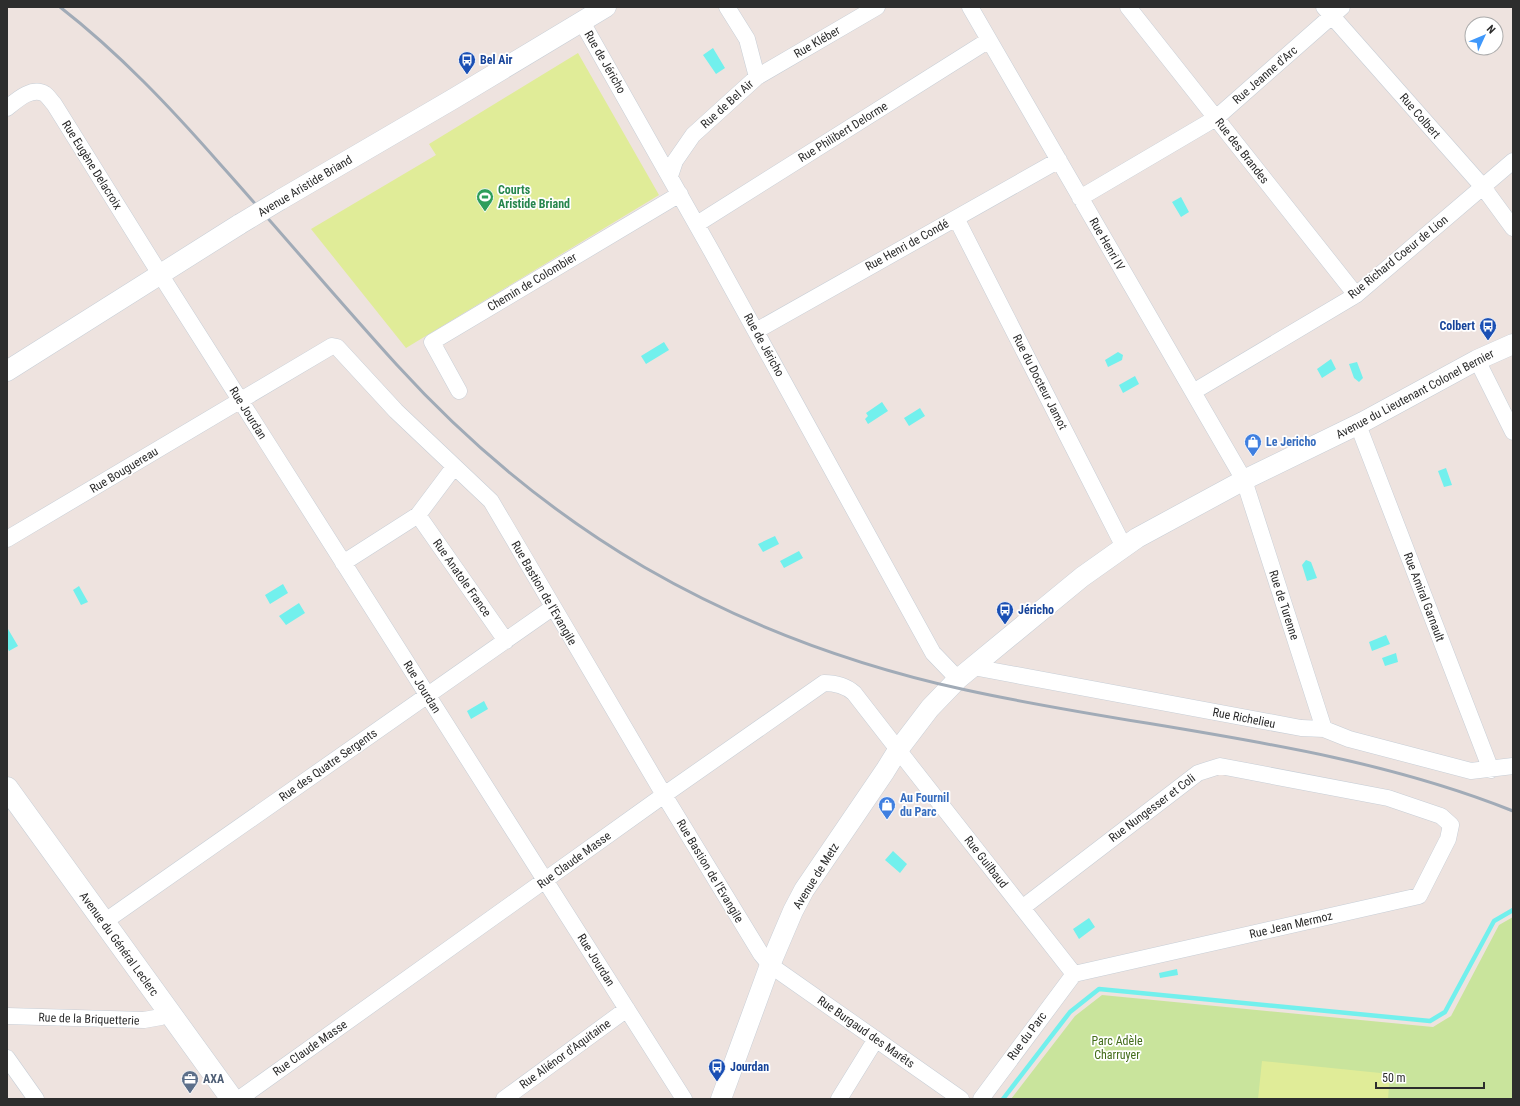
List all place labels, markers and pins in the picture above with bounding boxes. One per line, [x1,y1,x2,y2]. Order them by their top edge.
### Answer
bus stop icon: Bel Air [457,50,477,75]
place label: Bel Air [480,53,512,67]
place label: Courts Aristide Briand [498,183,570,211]
sports icon: Courts Aristide Briand [475,187,495,212]
bus stop icon: Colbert [1478,316,1498,341]
place label: Colbert [1440,319,1475,333]
shop icon: Le Jericho [1243,432,1263,457]
place label: Le Jericho [1266,435,1316,449]
bus stop icon: Jéricho [995,600,1015,625]
place label: Jéricho [1018,603,1054,617]
place label: Au Fournil du Parc [900,791,949,819]
shop icon: Au Fournil du Parc [877,795,897,820]
bus stop icon: Jourdan [707,1057,727,1082]
place label: Jourdan [730,1060,769,1074]
office icon: AXA [180,1069,200,1094]
place label: AXA [203,1072,225,1086]

